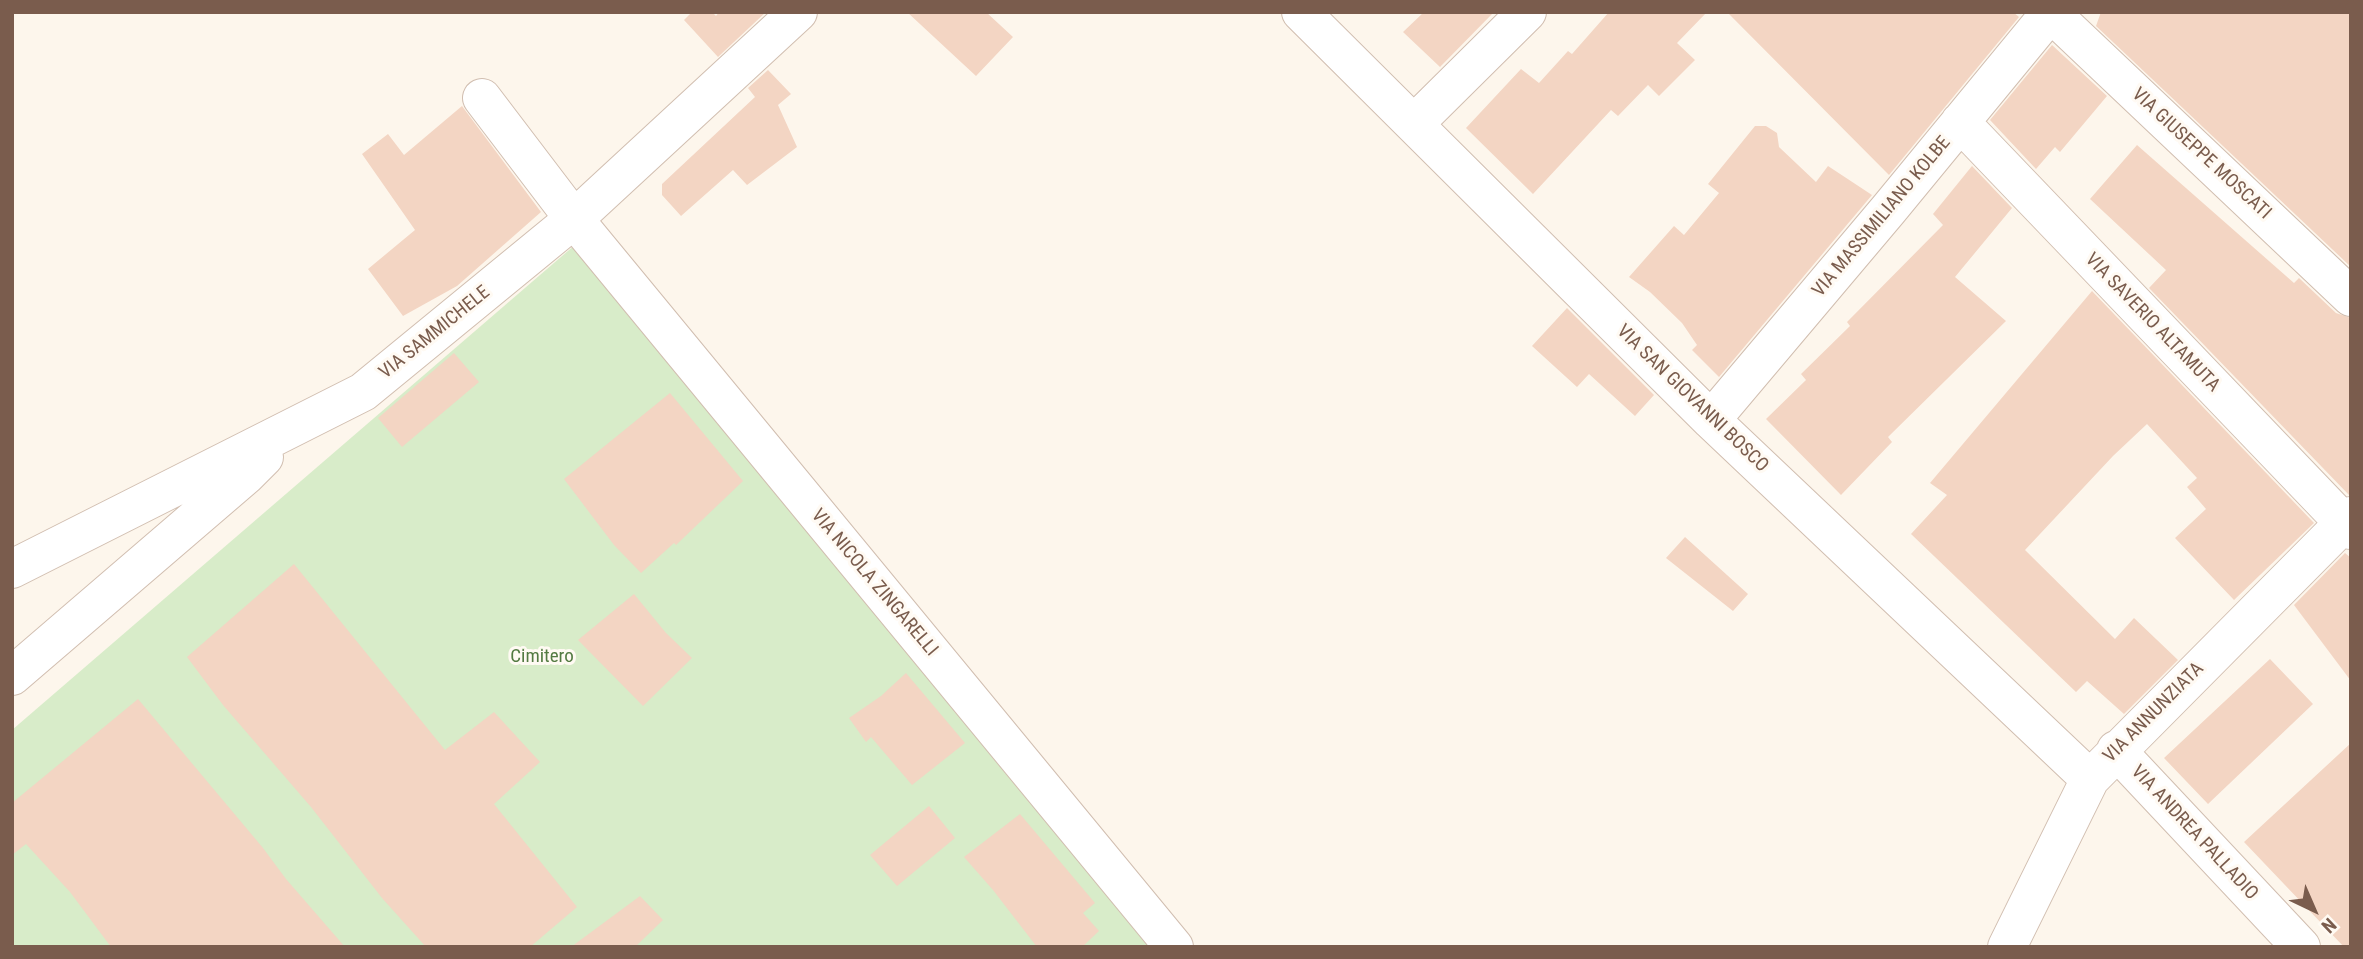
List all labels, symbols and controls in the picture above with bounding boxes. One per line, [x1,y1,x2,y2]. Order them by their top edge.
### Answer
street label: VIA GIUSEPPE MOSCATI [2126,83,2276,225]
street label: VIA MASSIMILIANO KOLBE [1808,132,1956,302]
street label: VIA SAVERIO ALTAMUTA [2080,249,2224,397]
street label: VIA SAMMICHELE [375,281,495,385]
street label: VIA SAN GIOVANNI BOSCO [1611,320,1773,478]
street label: VIA NICOLA ZINGARELLI [806,505,942,661]
park label: Cimitero [510,646,574,668]
street label: VIA ANNUNZIATA [2099,658,2209,768]
street label: VIA ANDREA PALLADIO [2126,761,2262,905]
north arrow [2279,875,2349,945]
text: N [2317,913,2341,938]

